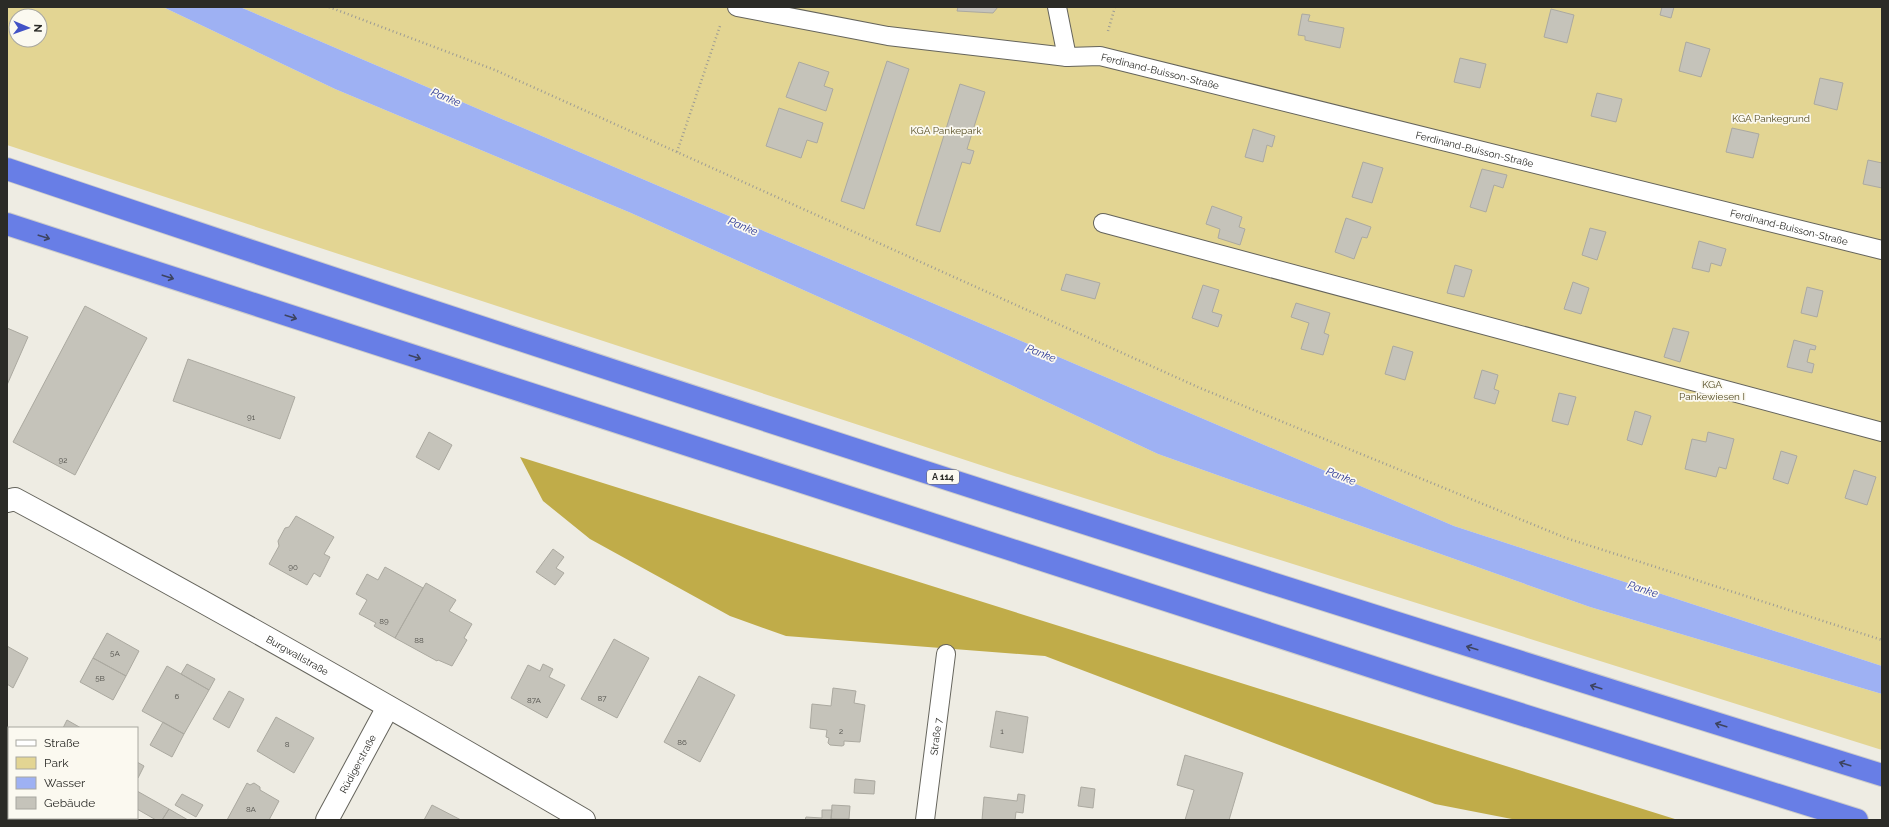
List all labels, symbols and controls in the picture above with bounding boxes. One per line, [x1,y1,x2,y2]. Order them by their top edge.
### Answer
north arrow [8,8,48,48]
text: N [31,24,44,33]
street label: Ferdinand-Buisson-Straße [1100,51,1220,91]
water label: Panke [429,85,463,110]
park label: KGA Pankegrund [1732,113,1810,124]
park label: KGA Pankepark [911,125,982,136]
street label: Ferdinand-Buisson-Straße [1414,130,1535,169]
street label: Ferdinand-Buisson-Straße [1729,208,1849,247]
water label: Panke [726,214,760,239]
one-way arrow [38,233,50,241]
one-way arrow [161,273,173,281]
one-way arrow [285,313,297,321]
water label: Panke [1024,342,1058,365]
one-way arrow [408,354,421,361]
park label: KGA Pankewiesen I [1679,379,1745,402]
house number: 91 [247,412,256,422]
house number: 92 [59,455,67,465]
water label: Panke [1324,465,1358,488]
road number: A 114 [927,470,959,484]
house number: 90 [288,562,298,572]
water label: Panke [1626,579,1660,600]
house number: 89 [379,616,389,626]
street label: Burgwallstraße [264,633,330,677]
house number: 88 [414,635,424,645]
one-way arrow [1466,644,1479,651]
house number: 5A [110,648,120,658]
house number: 5B [95,673,105,683]
one-way arrow [1591,682,1603,690]
house number: 6 [175,691,180,701]
house number: 87 [597,693,607,703]
house number: 87A [527,695,542,705]
street label: Straße 7 [928,717,944,756]
one-way arrow [1714,721,1727,728]
house number: 2 [839,726,843,736]
house number: 1 [1000,726,1004,736]
legend [8,727,138,819]
street label: Rüdigerstraße [338,733,378,795]
text: Straße [44,736,80,750]
house number: 86 [677,737,687,747]
house number: 8 [285,739,290,749]
text: Park [44,756,69,770]
one-way arrow [1838,760,1851,767]
text: Wasser [44,776,86,790]
text: Gebäude [44,796,95,810]
house number: 8A [246,804,257,814]

